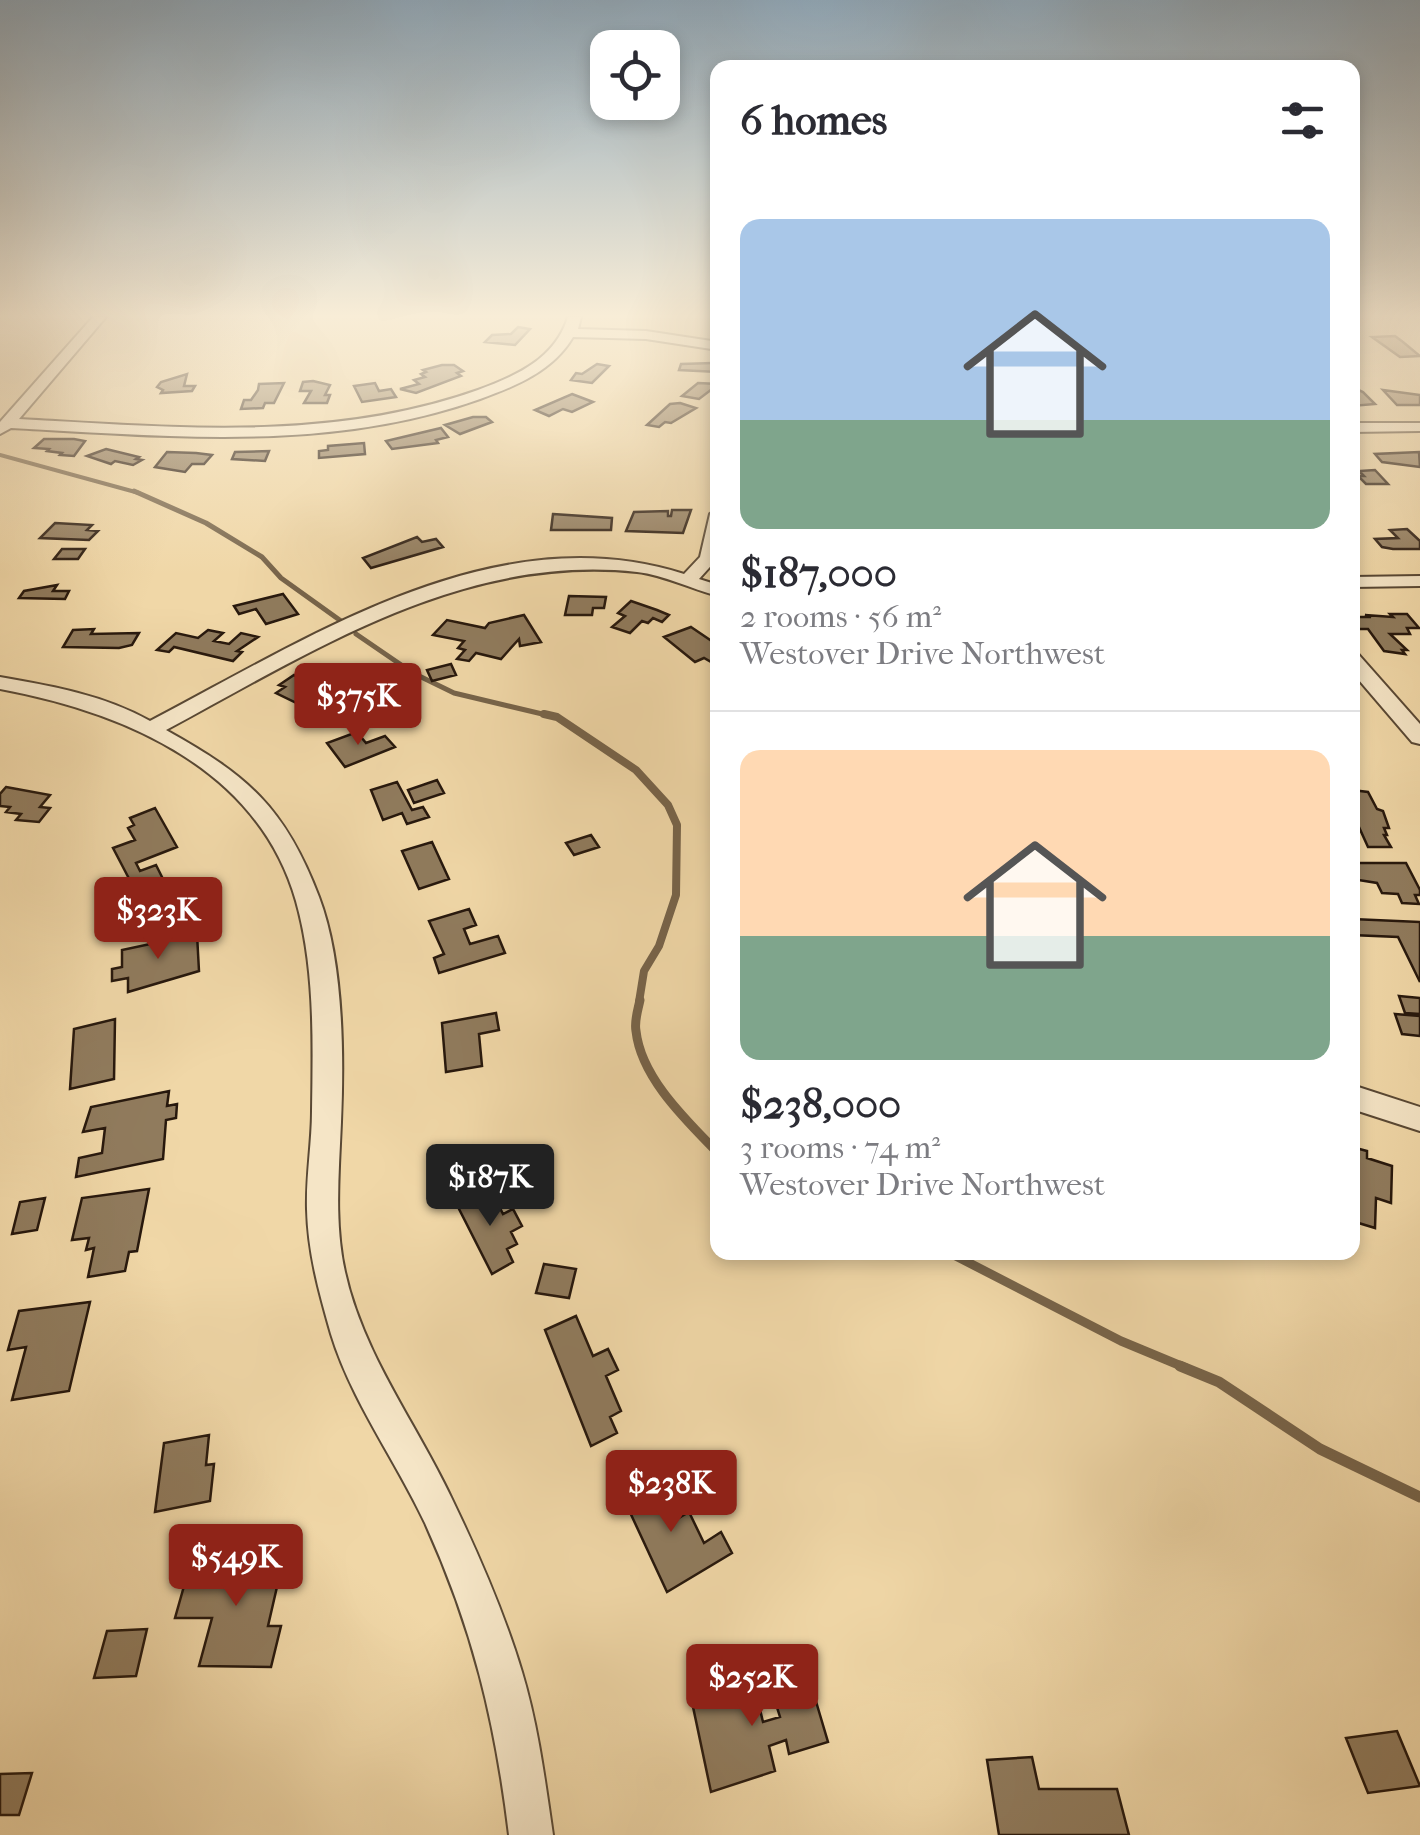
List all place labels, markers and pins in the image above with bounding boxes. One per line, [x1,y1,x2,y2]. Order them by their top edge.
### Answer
pin: $375K [288,663,428,748]
pin: $323K [88,877,228,962]
pin: $187K [420,1144,560,1229]
pin: $238K [601,1450,741,1535]
pin: $549K [166,1524,306,1609]
pin: $252K [682,1644,822,1729]

